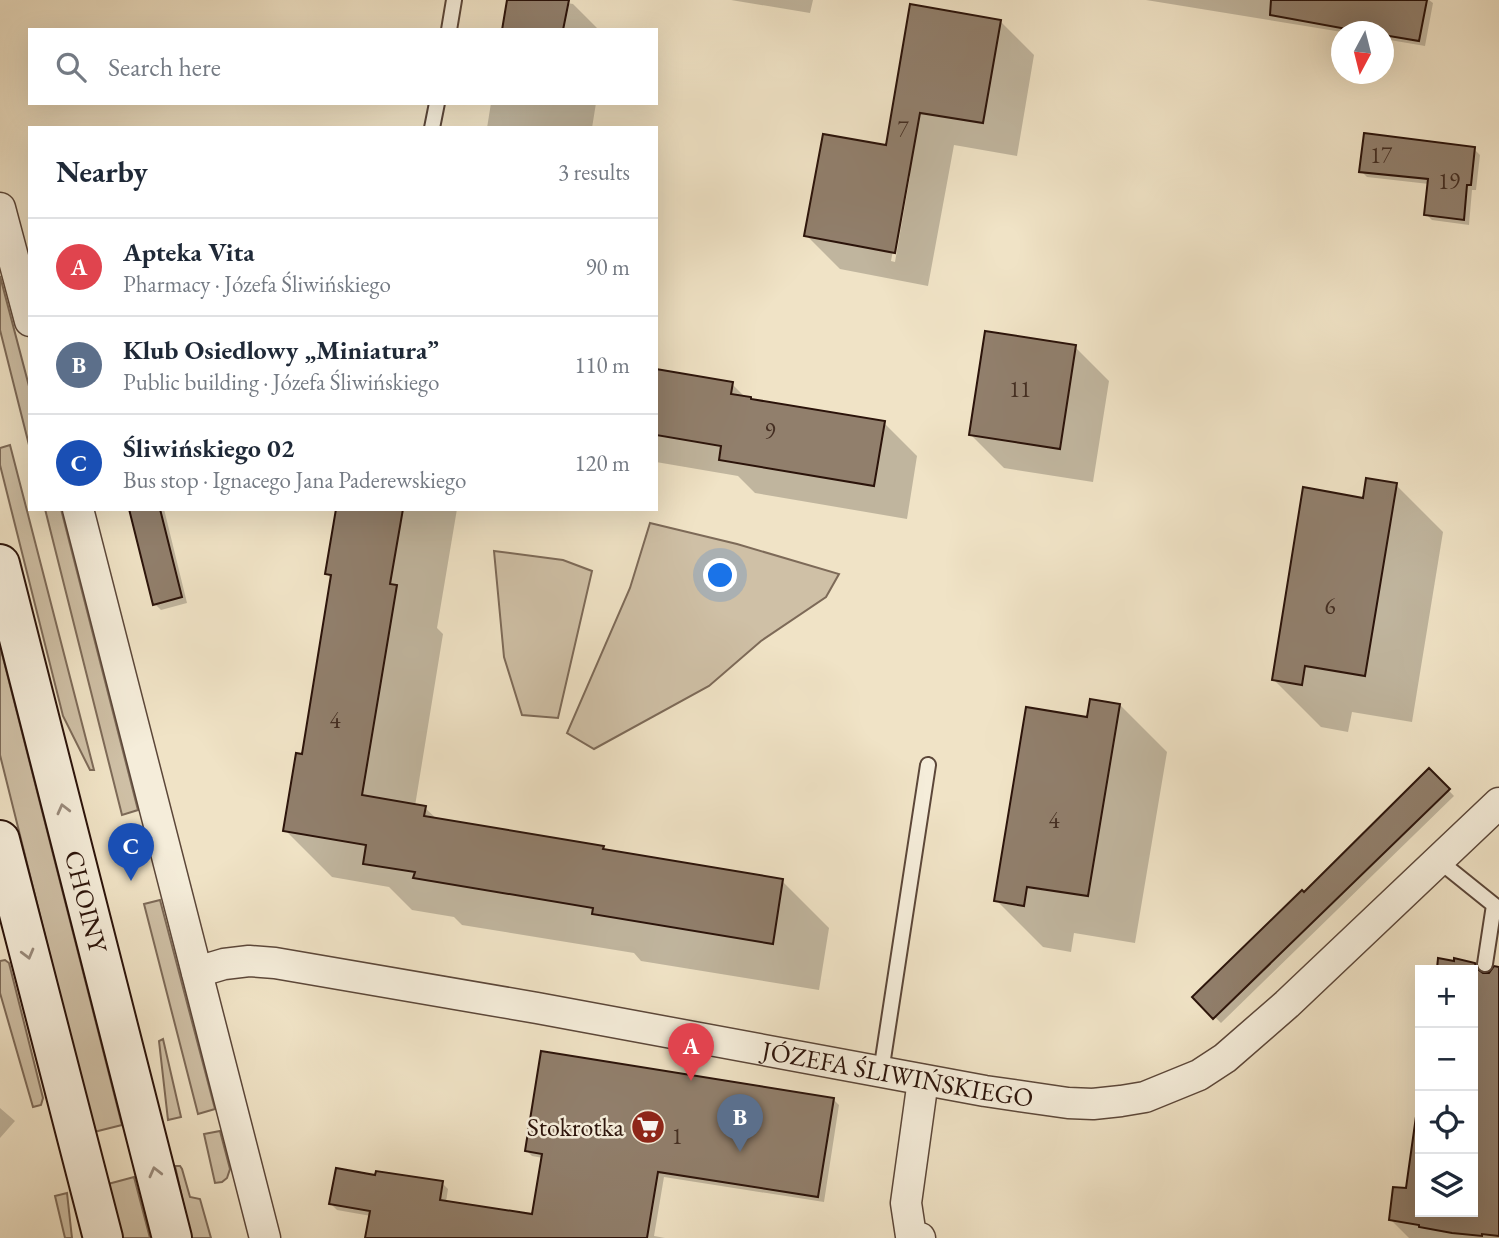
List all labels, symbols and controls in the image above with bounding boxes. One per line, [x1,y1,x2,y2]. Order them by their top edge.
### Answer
north arrow [1331,21,1394,84]
search box [28,28,658,105]
icon: search [52,48,90,86]
text: Search here [108,50,221,84]
house number: 7 [897,114,909,144]
house number: 17 [1370,140,1393,170]
text: Nearby [56,152,148,191]
text: 3 results [558,157,630,187]
house number: 19 [1438,166,1460,196]
text: Apteka Vita [123,235,255,269]
text: A [71,252,87,282]
text: 90 m [585,252,630,282]
text: Pharmacy · Józefa Śliwińskiego [123,269,391,299]
text: Klub Osiedlowy „Miniatura” [123,333,439,367]
text: B [72,350,86,380]
text: 110 m [574,350,630,380]
text: Public building · Józefa Śliwińskiego [123,367,439,397]
house number: 11 [1009,374,1031,404]
house number: 9 [764,416,776,446]
text: Śliwińskiego 02 [123,431,294,465]
text: C [71,448,87,478]
text: 120 m [574,448,630,478]
text: Bus stop · Ignacego Jana Paderewskiego [123,465,466,495]
your location [703,558,737,592]
house number: 6 [1324,591,1336,621]
house number: 4 [329,705,341,735]
one-way arrow [57,803,71,815]
house number: 4 [1048,805,1060,835]
pin: C [108,823,154,881]
street label: CHOINY [57,847,116,958]
one-way arrow [20,948,34,960]
map controls [1415,965,1478,1217]
button: + [1415,965,1478,1028]
pin: A [668,1023,714,1081]
button: − [1415,1028,1478,1091]
street label: JÓZEFA ŚLIWIŃSKIEGO [757,1033,1036,1115]
button: locate [1415,1091,1478,1154]
pin: B [717,1094,763,1152]
supermarket icon: Stokrotka [629,1108,667,1146]
place label: Stokrotka [527,1110,625,1144]
house number: 1 [671,1121,683,1151]
button: layers [1415,1154,1478,1217]
one-way arrow [149,1166,163,1178]

